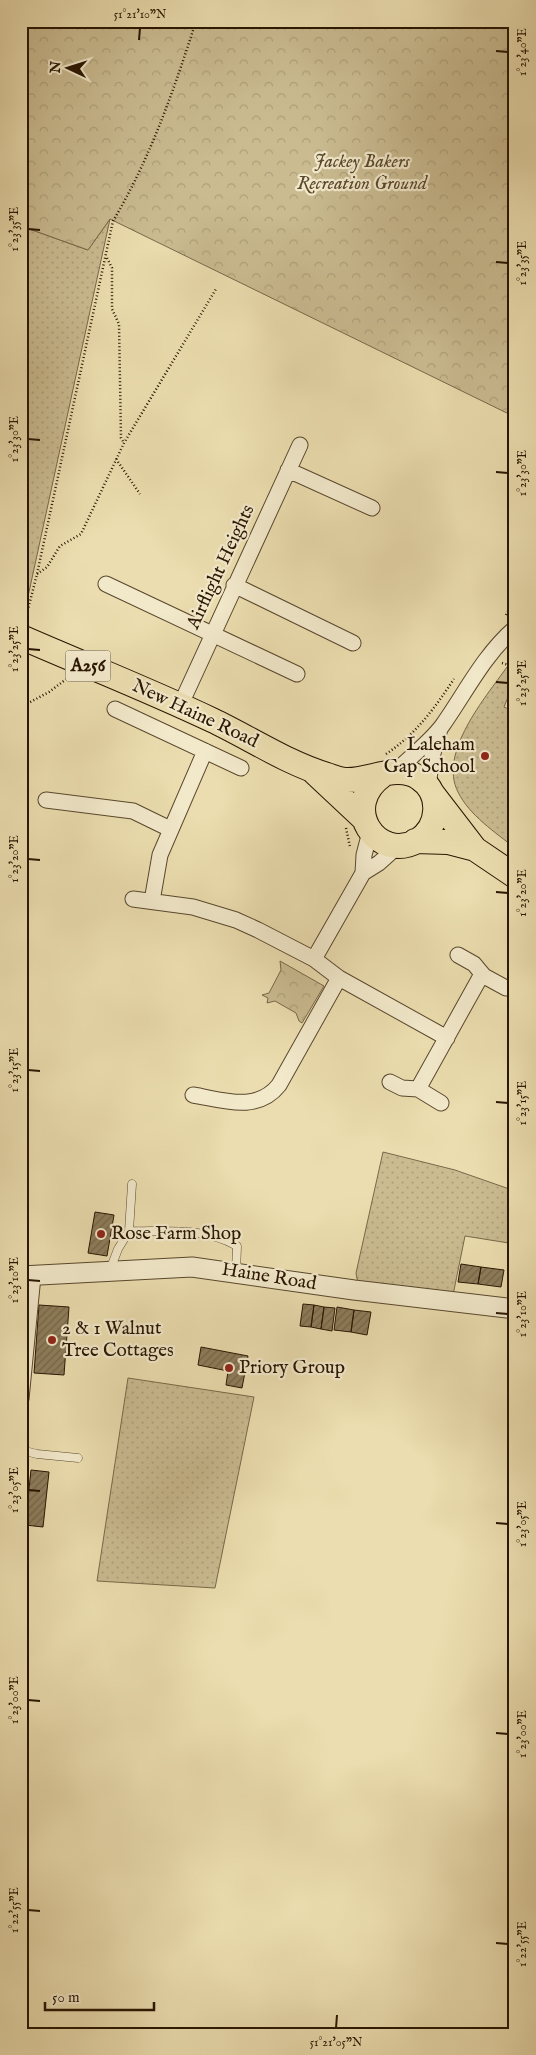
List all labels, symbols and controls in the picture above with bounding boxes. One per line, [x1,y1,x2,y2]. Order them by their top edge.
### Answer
text: 51°21'10"N [114,7,167,22]
text: 1°23'40"E [515,28,530,76]
north arrow [42,42,92,92]
text: N [47,60,65,75]
park label: Jackey Bakers Recreation Ground [297,150,428,196]
text: 1°23'35"E [7,207,22,251]
text: 1°23'35"E [515,241,530,285]
text: 1°23'30"E [7,416,22,462]
text: 1°23'30"E [515,450,530,496]
street label: Airflight Heights [181,501,260,634]
text: 1°23'25"E [7,626,22,672]
road number: A256 [66,650,110,681]
text: 1°23'25"E [515,660,530,706]
street label: New Haine Road [128,674,263,754]
place label: Laleham Gap School [384,733,476,779]
marker: Laleham Gap School [479,750,491,762]
text: 1°23'20"E [7,835,22,883]
text: 1°23'20"E [515,869,530,917]
text: 1°23'15"E [7,1048,22,1092]
text: 1°23'15"E [515,1081,530,1125]
place label: Rose Farm Shop [111,1222,241,1246]
marker: Rose Farm Shop [95,1228,107,1240]
text: 1°23'10"E [7,1257,22,1303]
street label: Haine Road [220,1258,319,1296]
text: 1°23'10"E [515,1291,530,1337]
place label: 2 & 1 Walnut Tree Cottages [62,1317,174,1363]
marker: 2 & 1 Walnut Tree Cottages [46,1334,58,1346]
place label: Priory Group [239,1356,345,1380]
marker: Priory Group [223,1362,235,1374]
text: 1°23'05"E [7,1467,22,1513]
text: 1°23'05"E [515,1501,530,1547]
text: 1°23'00"E [7,1676,22,1724]
text: 1°23'00"E [515,1710,530,1758]
text: 1°22'55"E [7,1887,22,1933]
text: 1°22'55"E [515,1921,530,1967]
scale bar [45,1980,154,2012]
text: 50 m [52,1988,80,2007]
text: 51°21'05"N [310,2035,363,2050]

